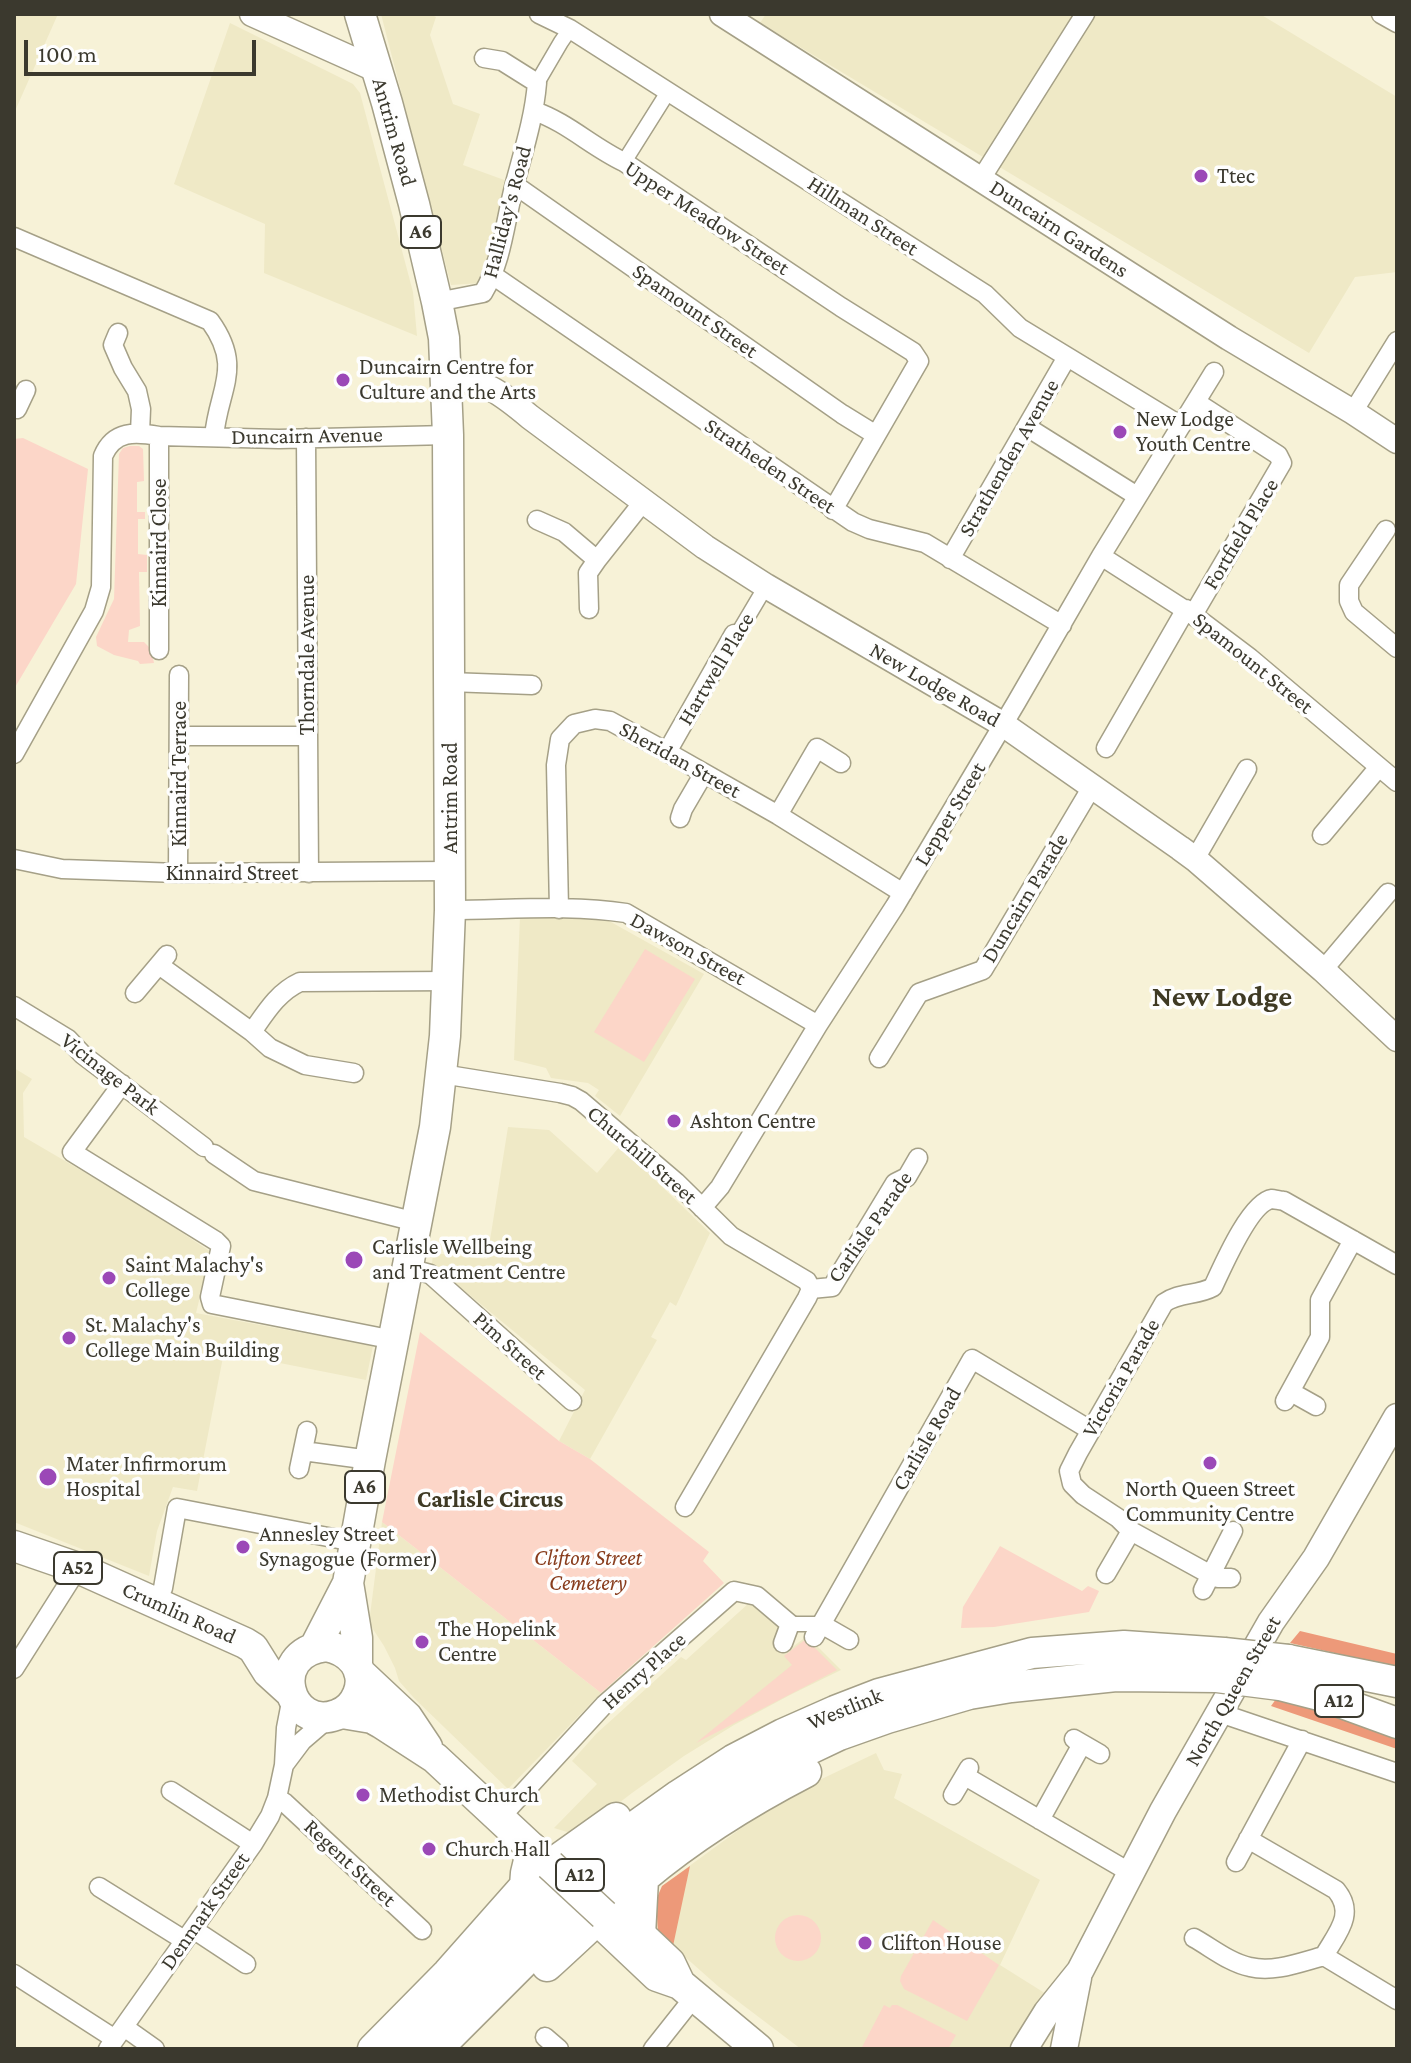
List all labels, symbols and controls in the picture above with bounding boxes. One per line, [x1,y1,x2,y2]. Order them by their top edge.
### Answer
scale bar [28,24,260,74]
text: 100 m [38,40,97,67]
street label: Antrim Road [366,75,422,189]
street label: Halliday's Road [477,143,537,281]
street label: Upper Meadow Street [620,155,794,281]
place label: Ttec [1217,163,1255,189]
marker: Ttec [1192,167,1210,185]
street label: Hillman Street [803,170,923,262]
street label: Duncairn Gardens [985,174,1133,284]
road number: A6 [401,216,441,248]
street label: Spamount Street [627,258,763,364]
place label: Duncairn Centre for Culture and the Arts [359,354,536,406]
marker: Duncairn Centre for Culture and the Arts [334,371,352,389]
street label: Strathenden Avenue [953,374,1065,542]
place label: New Lodge Youth Centre [1136,406,1251,458]
street label: Stratheden Street [699,412,841,520]
street label: Duncairn Avenue [231,421,383,451]
marker: New Lodge Youth Centre [1111,423,1129,441]
street label: Fortfield Place [1198,474,1284,594]
street label: Kinnaird Close [146,479,172,607]
street label: Thorndale Avenue [294,575,320,735]
street label: Spamount Street [1188,606,1318,720]
street label: Hartwell Place [672,608,760,730]
street label: New Lodge Road [865,637,1005,733]
street label: Kinnaird Terrace [166,701,192,847]
street label: Sheridan Street [615,716,745,804]
street label: Antrim Road [437,742,463,854]
street label: Lepper Street [909,757,991,871]
street label: Duncairn Parade [976,828,1074,968]
street label: Kinnaird Street [166,860,298,886]
street label: Dawson Street [626,906,750,992]
district label: New Lodge [1152,979,1292,1015]
street label: Vicinage Park [55,1027,165,1121]
street label: Churchill Street [581,1100,703,1210]
place label: Ashton Centre [690,1108,816,1134]
marker: Ashton Centre [665,1112,683,1130]
street label: Carlisle Parade [822,1166,918,1288]
place label: Carlisle Wellbeing and Treatment Centre [372,1234,565,1286]
marker: Carlisle Wellbeing and Treatment Centre [343,1249,365,1271]
place label: Saint Malachy's College [125,1252,263,1304]
marker: Saint Malachy's College [100,1269,118,1287]
street label: Pim Street [468,1306,552,1386]
place label: St. Malachy's College Main Building [85,1312,279,1364]
street label: Victoria Parade [1076,1314,1166,1442]
marker: St. Malachy's College Main Building [60,1329,78,1347]
street label: Carlisle Road [887,1383,967,1495]
place label: Mater Infirmorum Hospital [66,1451,227,1502]
marker: North Queen Street Community Centre [1201,1454,1219,1472]
marker: Mater Infirmorum Hospital [37,1466,59,1488]
road number: A6 [345,1471,385,1503]
place label: North Queen Street Community Centre [1125,1476,1295,1528]
district label: Carlisle Circus [417,1486,563,1514]
place label: Annesley Street Synagogue (Former) [259,1521,438,1572]
marker: Annesley Street Synagogue (Former) [234,1538,252,1556]
park label: Clifton Street Cemetery [534,1545,642,1596]
road number: A52 [54,1552,102,1584]
street label: Crumlin Road [118,1576,240,1650]
street label: North Queen Street [1179,1611,1287,1771]
place label: The Hopelink Centre [438,1616,556,1668]
street label: Henry Place [597,1626,691,1716]
marker: The Hopelink Centre [413,1633,431,1651]
street label: Westlink [804,1682,886,1736]
road number: A12 [1315,1685,1363,1717]
place label: Methodist Church [379,1782,539,1808]
marker: Methodist Church [354,1786,372,1804]
street label: Regent Street [298,1814,402,1912]
place label: Church Hall [445,1836,550,1862]
marker: Church Hall [420,1840,438,1858]
street label: Denmark Street [155,1847,255,1975]
road number: A12 [556,1859,604,1891]
place label: Clifton House [881,1930,1001,1956]
marker: Clifton House [856,1934,874,1952]

